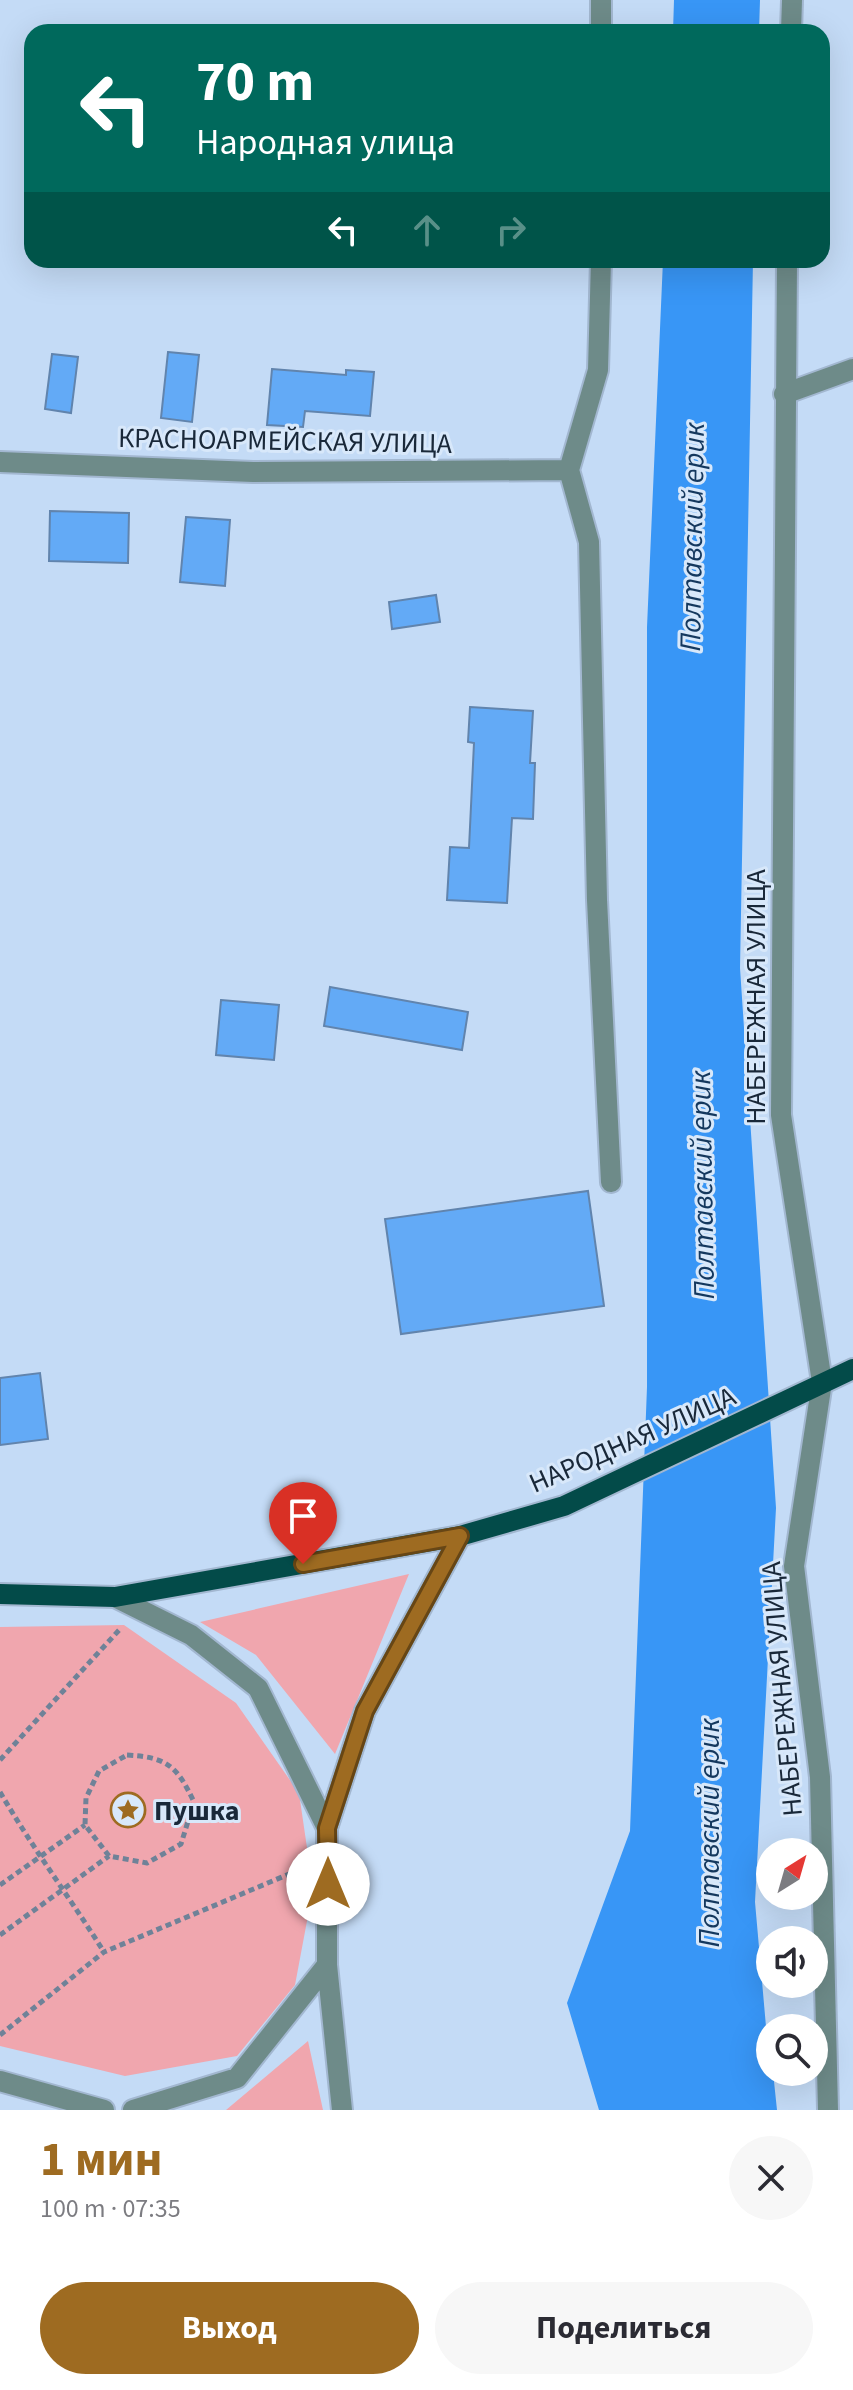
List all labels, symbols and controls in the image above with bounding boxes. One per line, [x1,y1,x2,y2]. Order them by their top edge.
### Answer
text: 70 m [196,43,314,122]
icon: left [64,56,168,160]
text: Народная улица [196,117,455,168]
icon: left [321,208,365,252]
icon: ahead [405,208,449,252]
icon: right [489,208,533,252]
street label: КРАСНОАРМЕЙСКАЯ УЛИЦА [118,418,453,464]
water label: Полтавский ерик [669,421,716,652]
street label: НАБЕРЕЖНАЯ УЛИЦА [736,868,776,1125]
water label: Полтавский ерик [679,1069,726,1300]
street label: НАРОДНАЯ УЛИЦА [523,1376,743,1503]
pin [269,1482,337,1564]
icon: arrive [281,1494,325,1538]
street label: НАБЕРЕЖНАЯ УЛИЦА [751,1559,813,1818]
water label: Полтавский ерик [688,1718,731,1947]
place icon: Пушка [109,1791,147,1829]
place label: Пушка [154,1791,239,1831]
north arrow [756,1838,828,1910]
map controls [756,1838,828,2086]
position arrow [286,1842,370,1926]
button: sound [756,1926,828,1998]
button: search [756,2014,828,2086]
text: 1 мин [40,2126,163,2194]
button: close [729,2136,813,2220]
text: 100 m · 07:35 [40,2190,181,2227]
button: Выход [40,2282,419,2374]
button: Поделиться [435,2282,813,2374]

